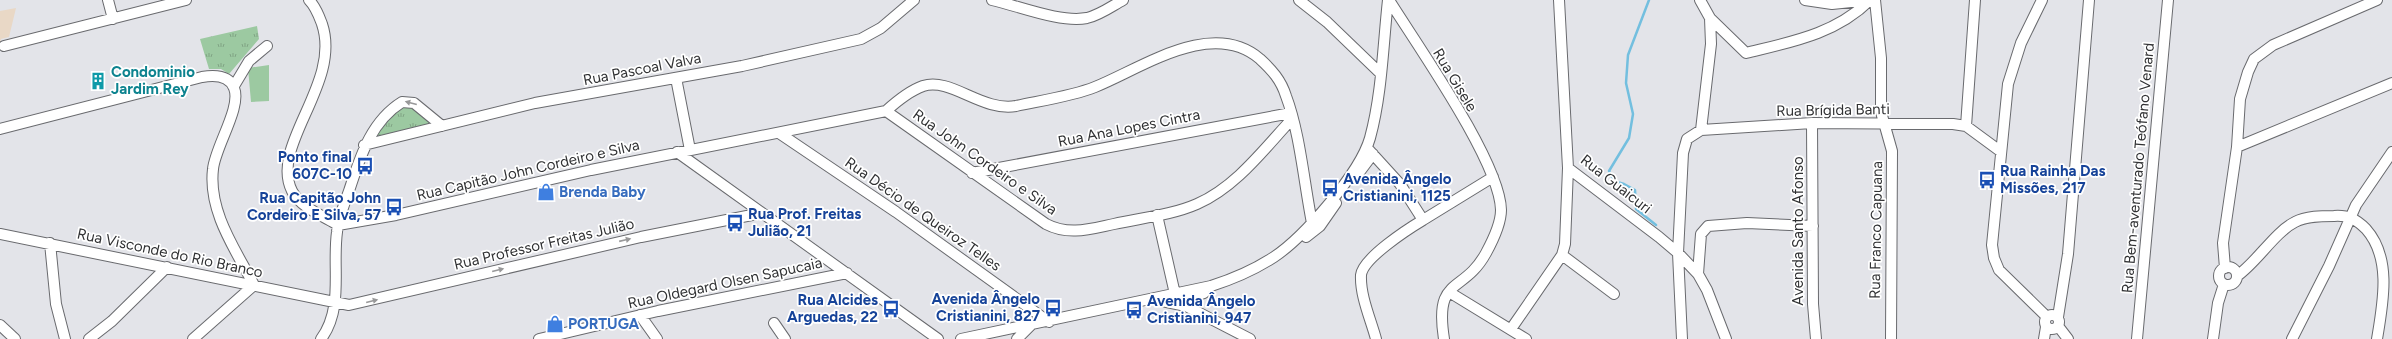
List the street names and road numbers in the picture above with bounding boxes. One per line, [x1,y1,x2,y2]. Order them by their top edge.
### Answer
street label: Rua Bem-aventurado Teófano Venard [2118,42,2158,294]
street label: Rua Gisele [1429,45,1481,115]
street label: Rua Pascoal Valva [581,49,703,89]
street label: Rua Brígida Banti [1776,100,1890,120]
street label: Rua John Cordeiro e Silva [910,105,1060,219]
street label: Rua Ana Lopes Cintra [1056,105,1202,151]
street label: Rua Capitão John Cordeiro e Silva [415,136,641,204]
street label: Rua Guaicuri [1577,151,1655,217]
street label: Rua Décio de Queiroz Telles [842,153,1004,275]
street label: Avenida Santo Afonso [1789,156,1807,306]
street label: Rua Franco Capuana [1866,161,1886,299]
street label: Rua Professor Freitas Julião [452,214,636,274]
street label: Rua Visconde do Rio Branco [75,225,265,282]
street label: Rua Oldegard Olsen Sapucaia [626,254,824,312]

